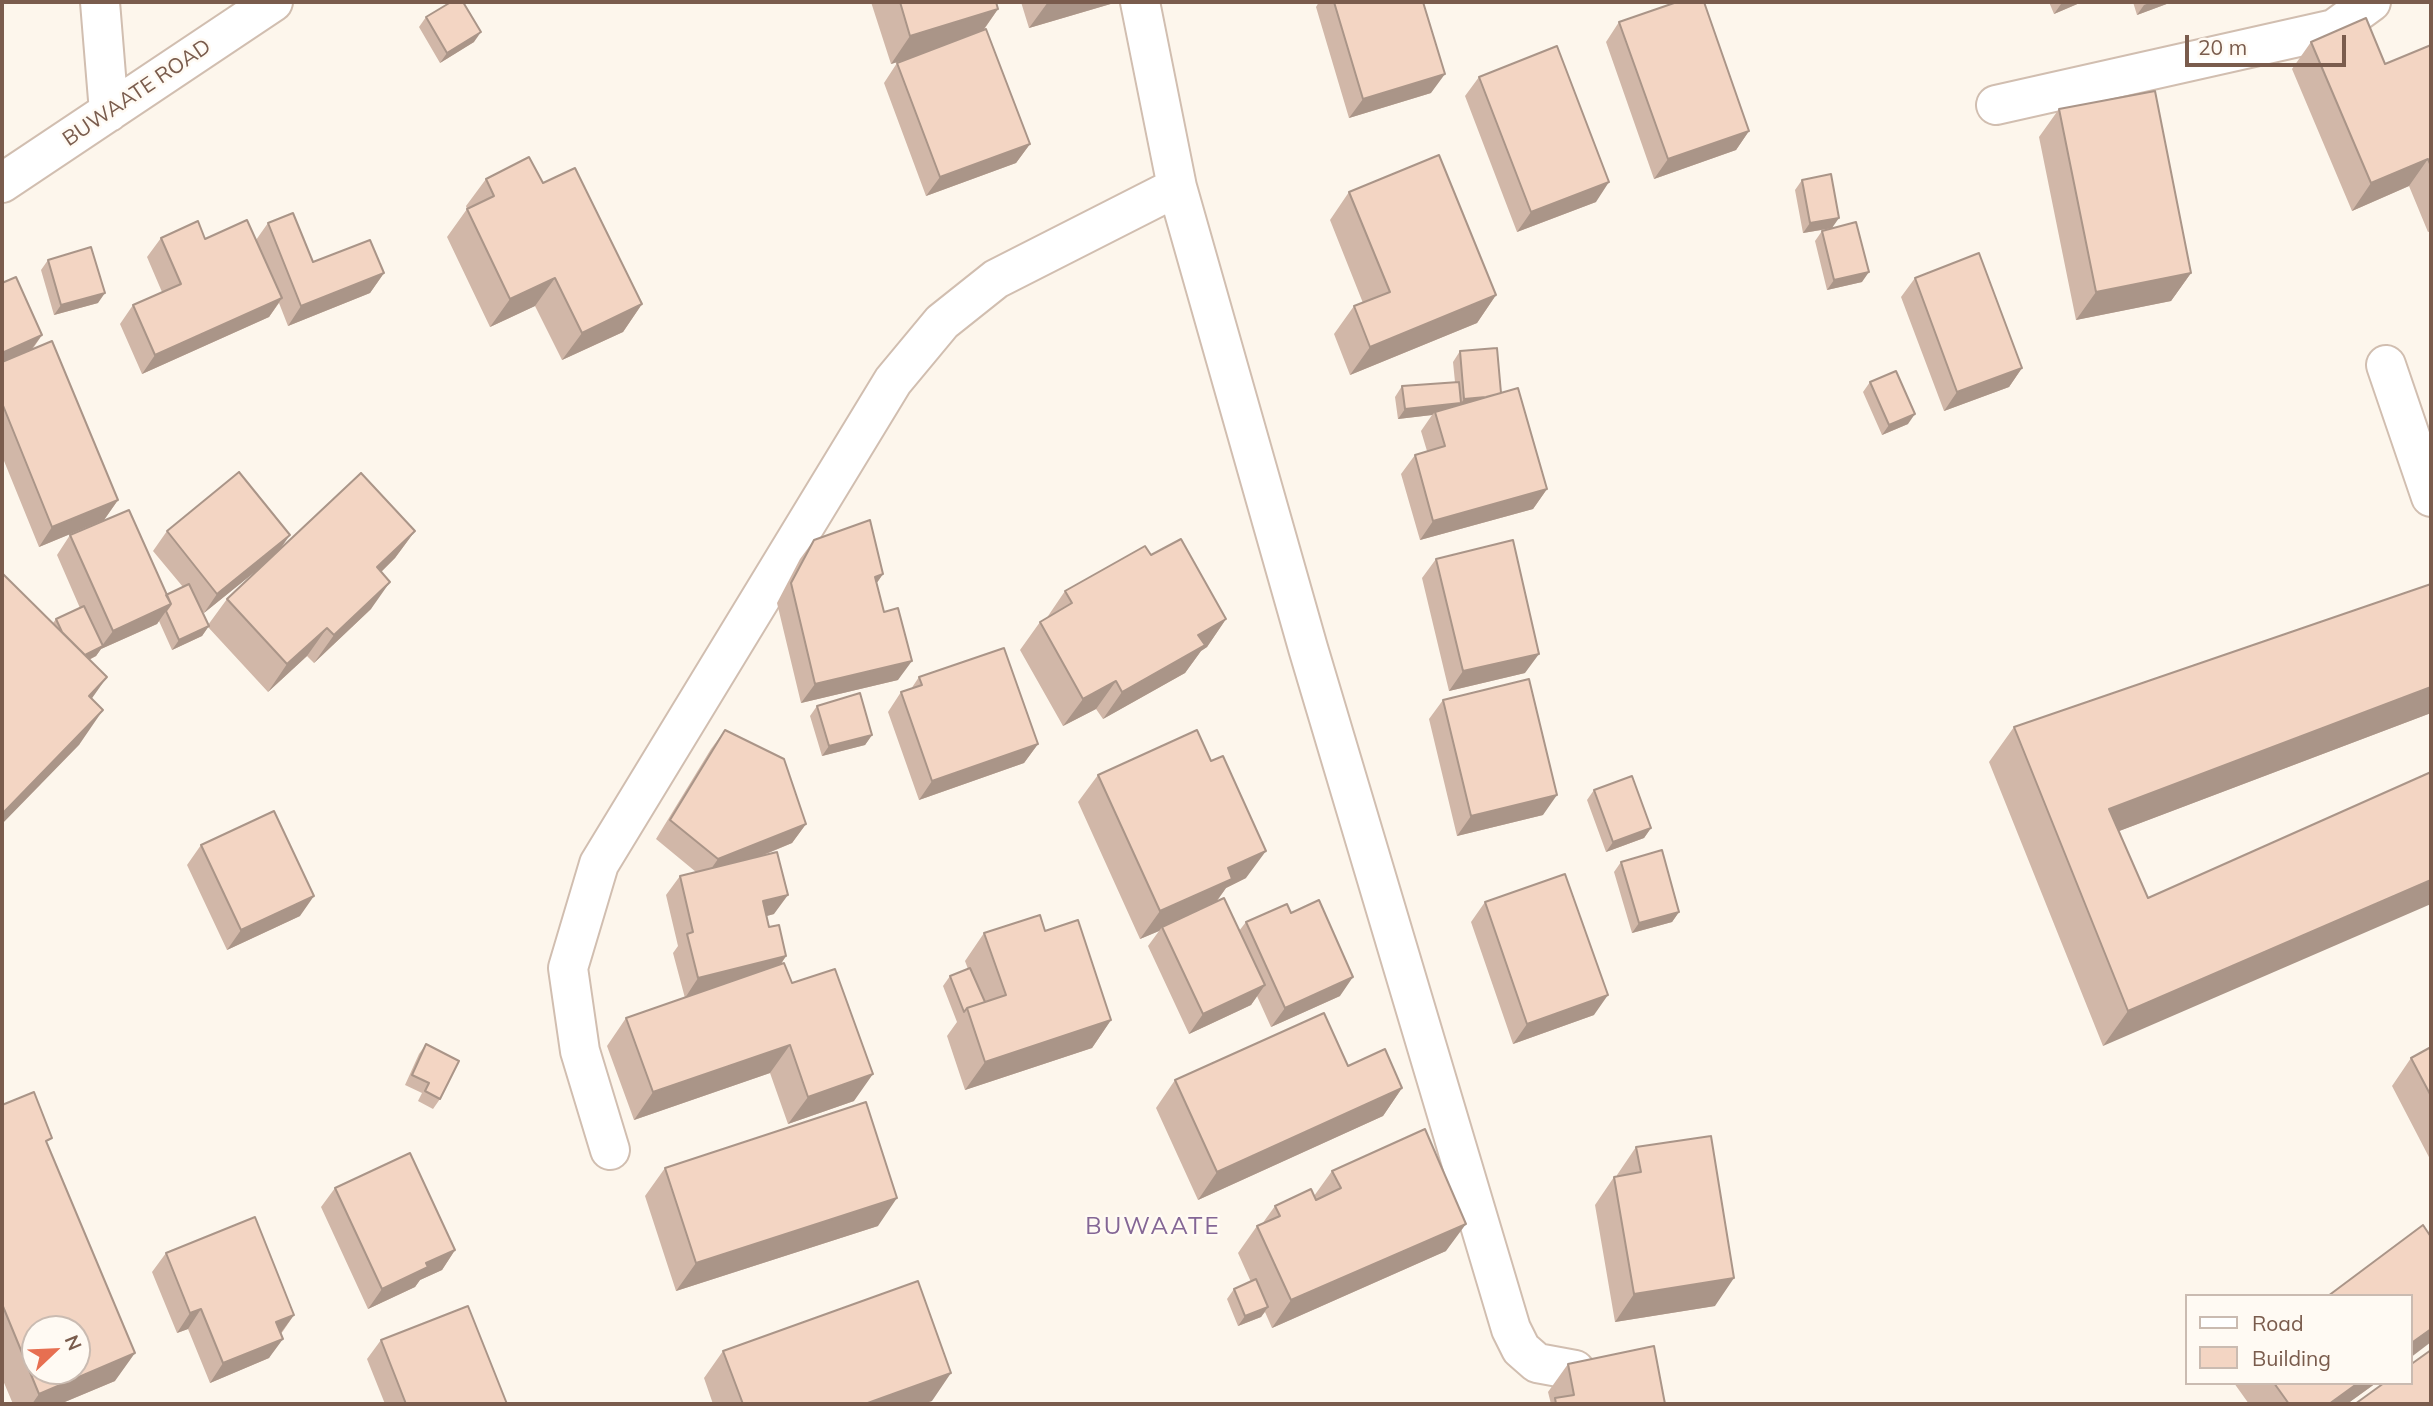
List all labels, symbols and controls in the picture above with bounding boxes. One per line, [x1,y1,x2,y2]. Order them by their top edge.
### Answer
scale bar [2188,21,2349,65]
street label: BUWAATE ROAD [58,34,216,152]
text: 20 m [2198,34,2247,60]
district label: BUWAATE [1086,1213,1220,1241]
legend [2184,1294,2412,1385]
text: Road [2252,1310,2303,1336]
north arrow [21,1315,91,1385]
text: N [60,1331,87,1354]
text: Building [2252,1345,2331,1371]

